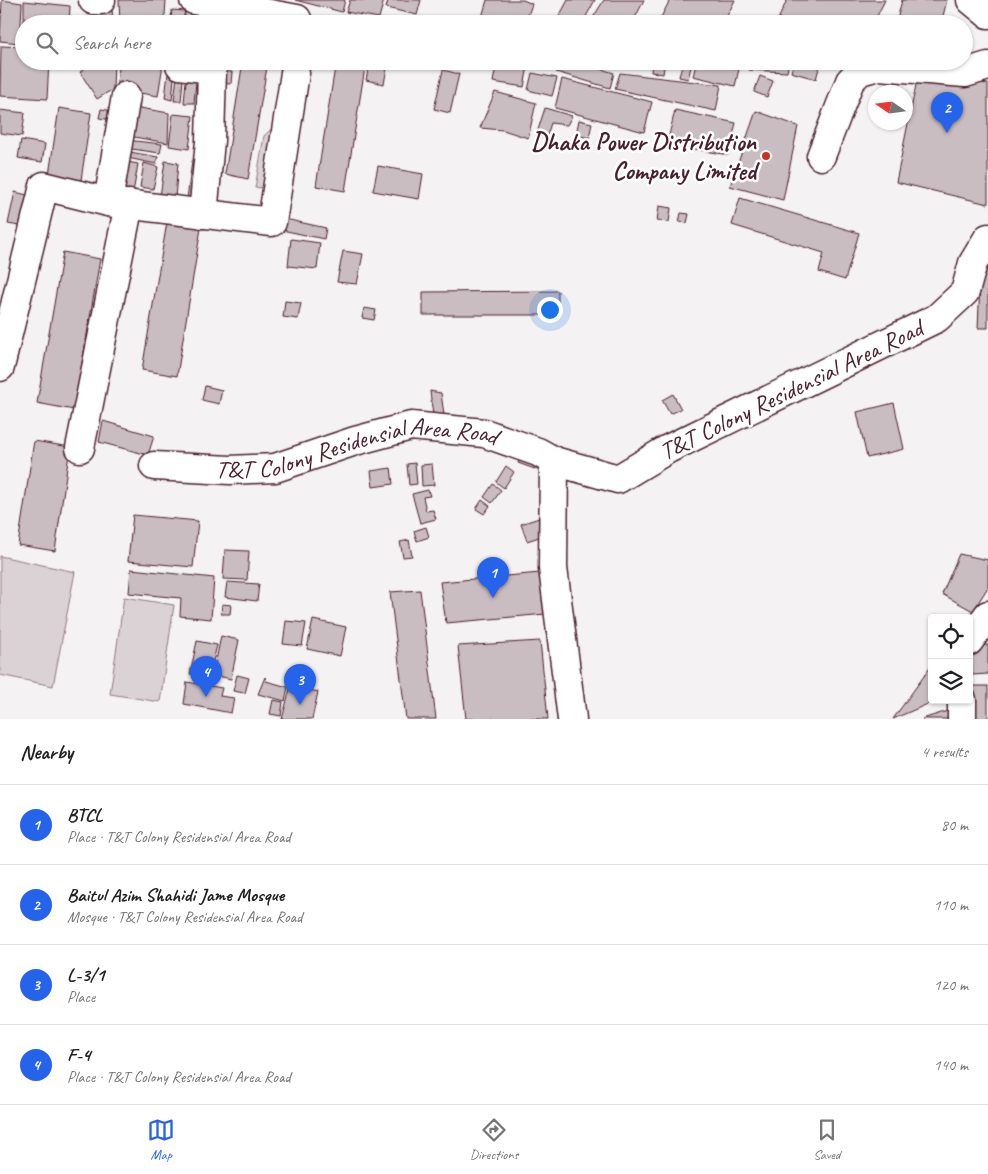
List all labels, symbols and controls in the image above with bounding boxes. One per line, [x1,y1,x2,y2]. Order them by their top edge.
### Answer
search box [15,15,973,70]
icon: search [33,29,61,57]
text: Search here [73,31,150,55]
north arrow [868,85,913,130]
pin: 2 [931,92,963,133]
place label: Dhaka Power Distribution Company Limited [531,126,760,187]
marker: Dhaka Power Distribution Company Limited [760,150,772,162]
your location [537,297,563,323]
street label: T&T Colony Residensial Area Road [654,311,932,468]
street label: T&T Colony Residensial Area Road [215,410,506,486]
pin: 1 [477,557,509,598]
map controls [928,614,973,704]
button: locate [928,614,973,659]
pin: 4 [190,656,222,697]
button: layers [928,659,973,704]
pin: 3 [284,664,316,705]
text: Nearby [20,739,73,765]
text: 4 results [921,742,968,762]
text: BTCL [67,803,102,827]
text: 1 [32,815,40,835]
text: 80 m [941,815,968,835]
text: Place · T&T Colony Residensial Area Road [67,827,291,847]
text: Baitul Azim Shahidi Jame Mosque [67,883,284,907]
text: 2 [32,895,40,915]
text: 110 m [934,895,968,915]
text: Mosque · T&T Colony Residensial Area Road [67,907,302,927]
text: L-3/1 [67,963,105,987]
text: 3 [32,975,40,995]
text: 120 m [934,975,968,995]
text: Place [67,987,95,1007]
text: F-4 [67,1043,91,1067]
text: 4 [32,1055,40,1075]
text: 140 m [934,1055,968,1075]
text: Place · T&T Colony Residensial Area Road [67,1067,291,1087]
tab: Map [147,1116,175,1163]
tab: Directions [470,1116,518,1163]
tab: Saved [813,1116,841,1163]

